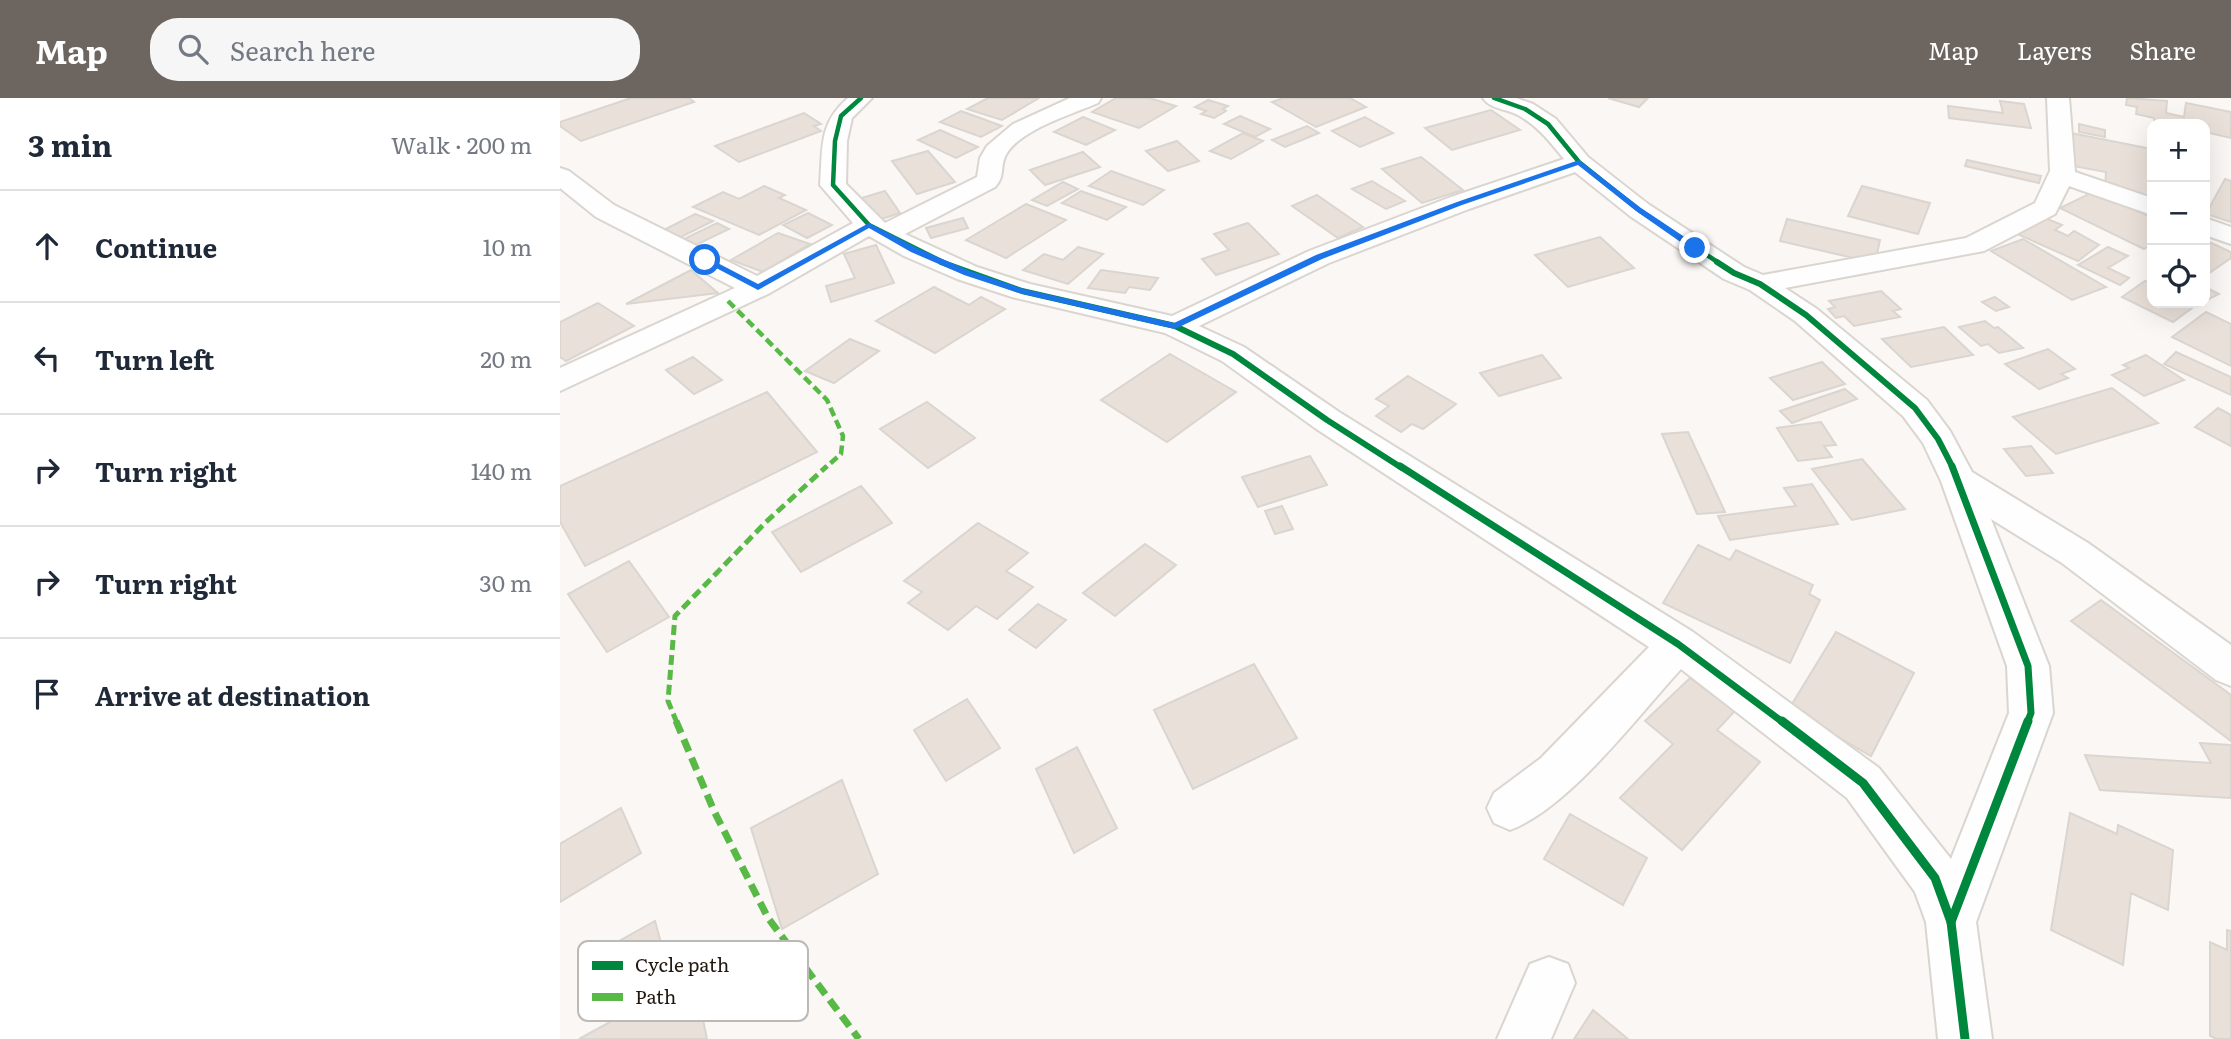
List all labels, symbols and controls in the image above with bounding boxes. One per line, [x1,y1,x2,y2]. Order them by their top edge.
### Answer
search box [150,18,640,81]
text: Map [35,25,108,74]
icon: search [174,30,212,68]
text: Search here [230,30,376,69]
text: Map [1928,32,1979,67]
text: Layers [2017,32,2091,67]
text: Share [2129,32,2196,67]
map controls [2147,119,2210,308]
button: + [2147,119,2210,182]
text: 3 min [28,122,112,166]
text: Walk · 200 m [391,127,532,161]
button: − [2147,182,2210,245]
icon: ahead [28,227,66,265]
text: Continue [95,227,217,266]
text: 10 m [482,229,532,263]
route end [1679,232,1710,263]
route start [689,244,720,275]
button: locate [2147,245,2210,308]
icon: left [28,339,66,377]
text: Turn left [95,339,214,378]
text: 20 m [480,341,532,375]
icon: right [28,451,66,489]
text: Turn right [95,451,237,490]
text: 140 m [471,453,532,487]
icon: right [28,563,66,601]
text: Turn right [95,563,237,602]
text: 30 m [479,565,532,599]
icon: arrive [28,675,66,713]
text: Arrive at destination [95,675,370,714]
legend [578,941,808,1021]
text: Cycle path [635,950,729,978]
text: Path [635,982,676,1010]

